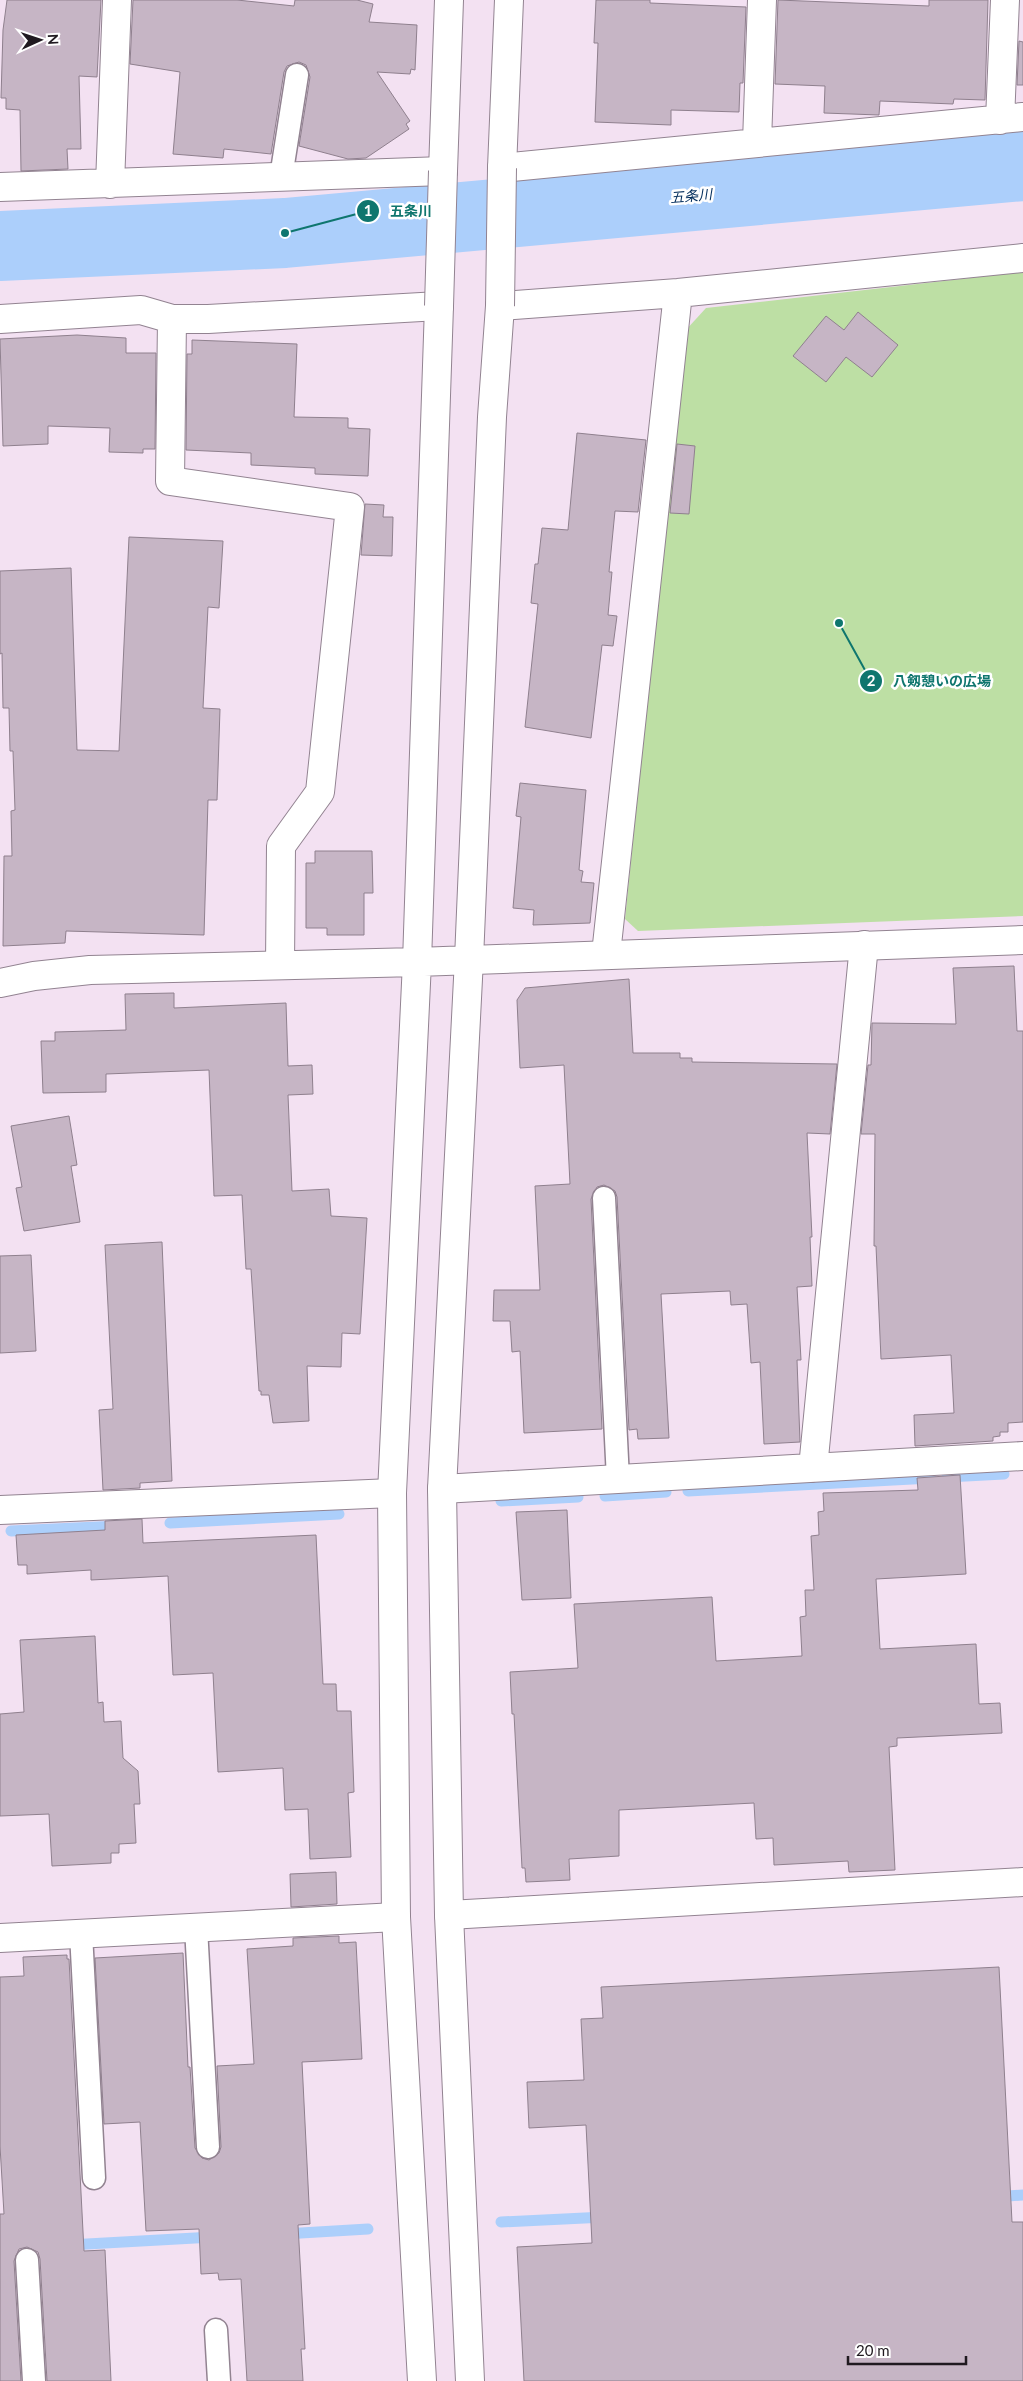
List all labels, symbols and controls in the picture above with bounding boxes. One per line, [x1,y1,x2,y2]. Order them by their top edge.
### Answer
north arrow [15,15,65,65]
text: N [45,33,62,45]
water label: 五条川 [669,185,715,206]
callout: 五条川 [355,196,442,225]
text: 1 [364,201,372,219]
text: 五条川 [390,202,432,219]
callout: 八剱憩いの広場 [858,667,1001,696]
text: 2 [867,671,876,689]
text: 八剱憩いの広場 [893,672,991,689]
scale bar [848,2334,966,2366]
text: 20 m [856,2341,890,2359]

